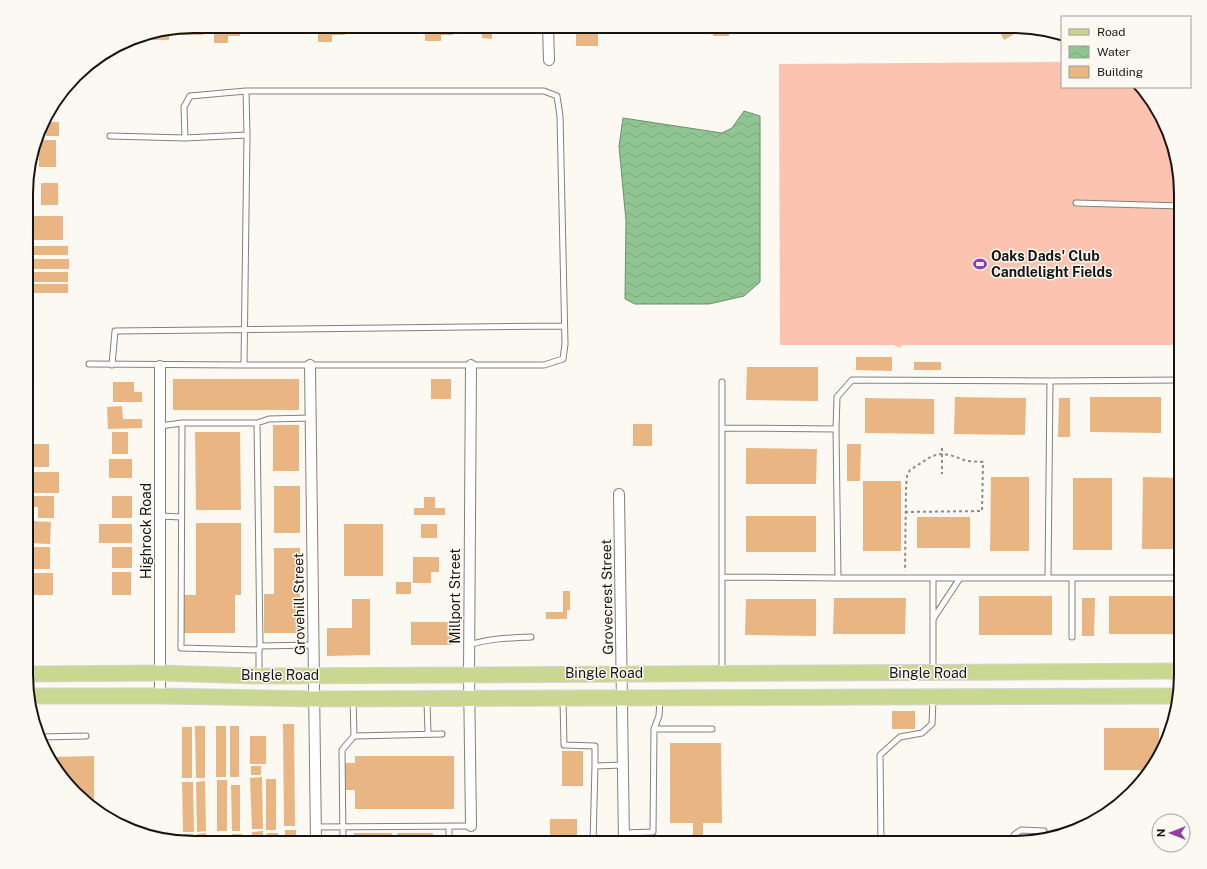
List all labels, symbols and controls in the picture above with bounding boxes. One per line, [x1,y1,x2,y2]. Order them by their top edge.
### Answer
legend [1061,16,1191,88]
text: Road [1097,25,1125,39]
text: Water [1097,45,1131,59]
text: Building [1097,65,1143,79]
place label: Oaks Dads' Club Candlelight Fields [991,248,1112,280]
sports icon: Oaks Dads' Club Candlelight Fields [972,256,988,272]
street label: Highrock Road [138,483,154,579]
street label: Grovecrest Street [598,539,616,655]
street label: Millport Street [447,548,463,644]
street label: Grovehill Street [290,553,308,655]
street label: Bingle Road [565,665,643,681]
street label: Bingle Road [889,665,967,681]
street label: Bingle Road [241,667,319,683]
north arrow [1151,813,1191,853]
text: N [1155,829,1167,837]

